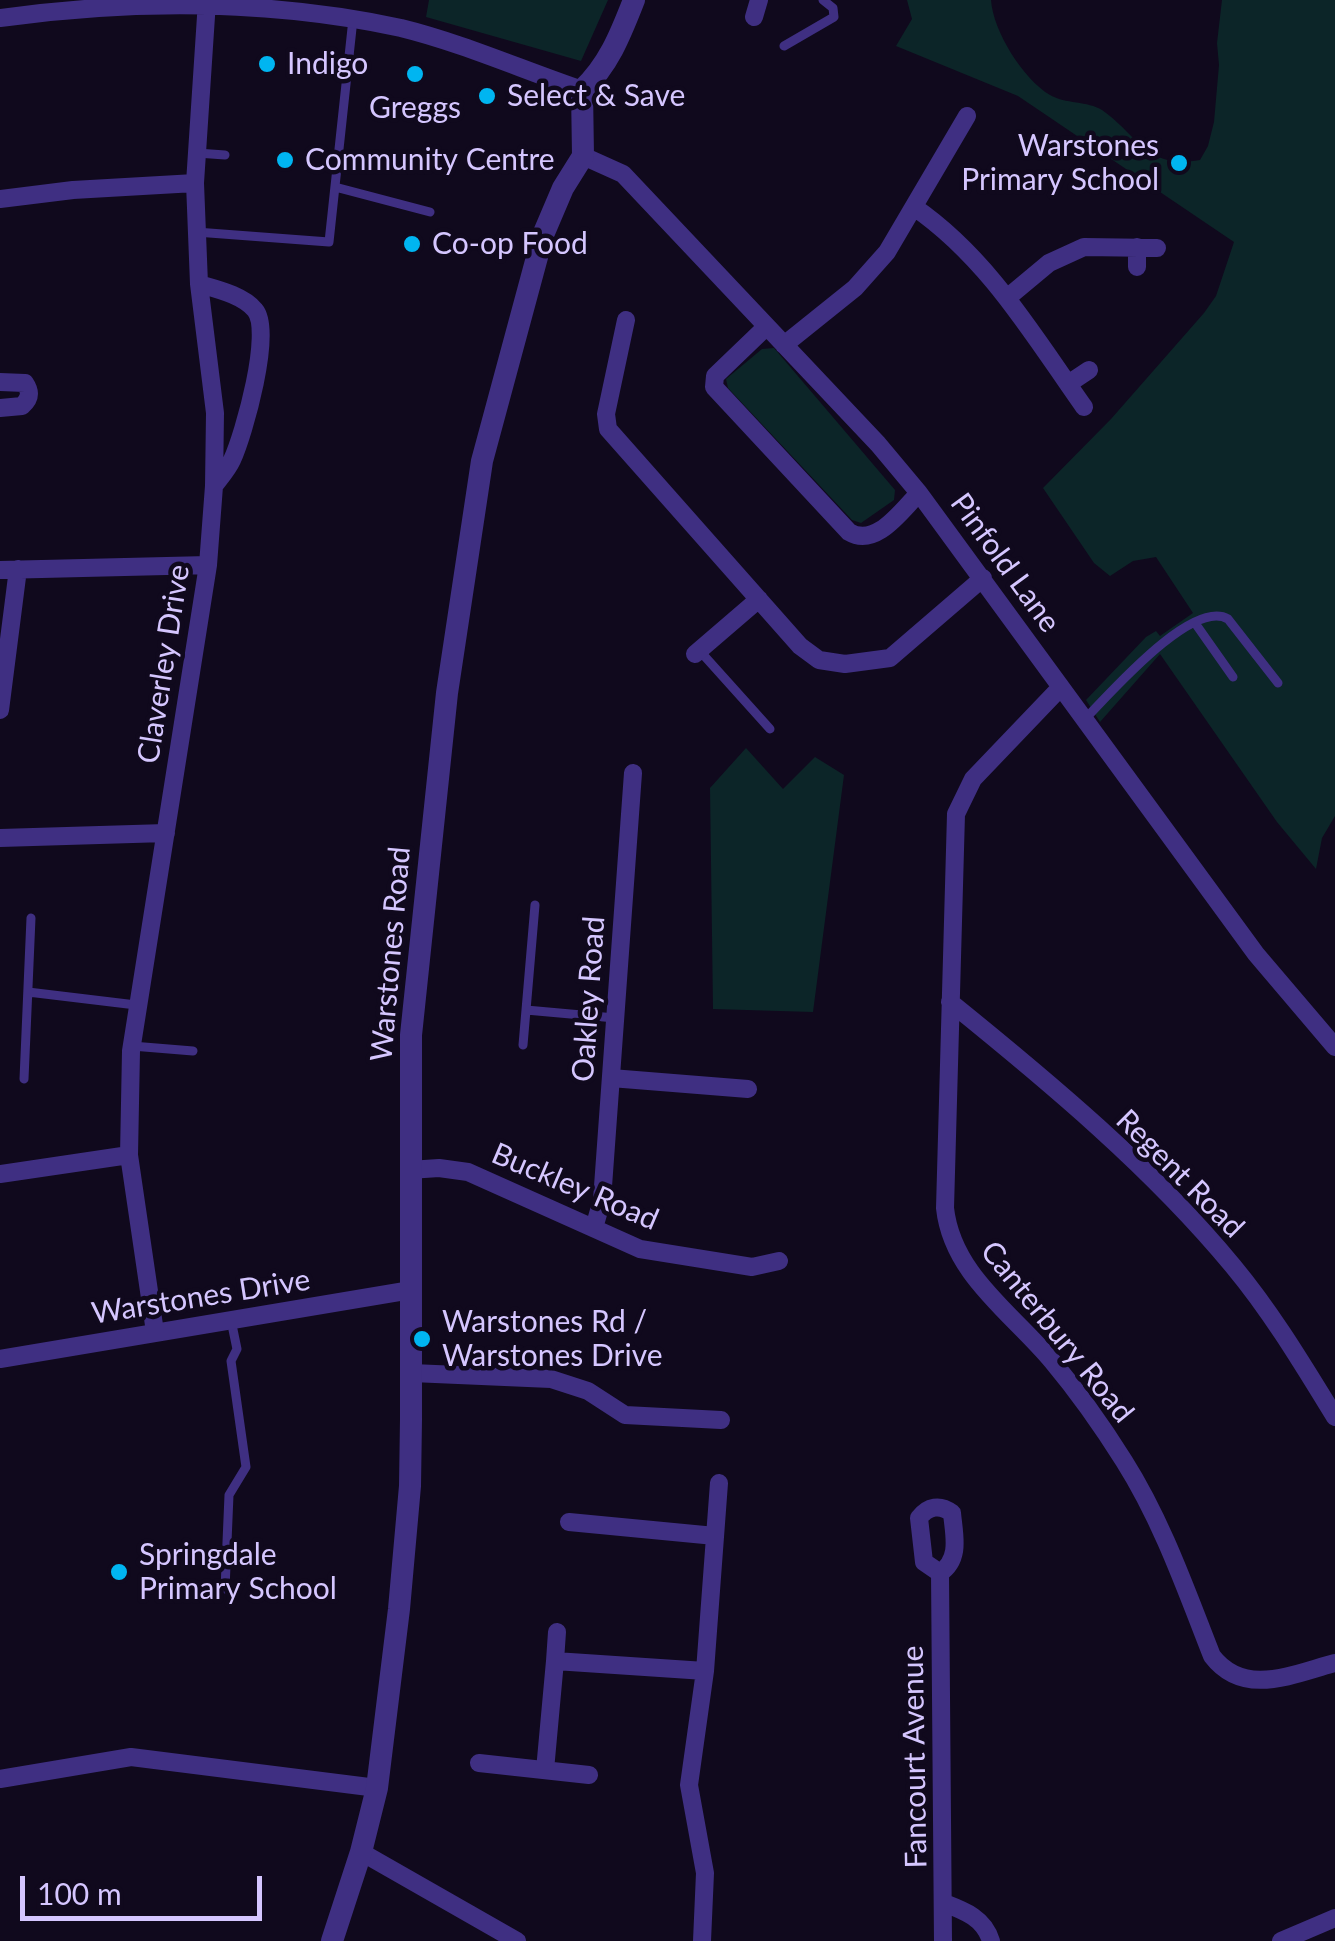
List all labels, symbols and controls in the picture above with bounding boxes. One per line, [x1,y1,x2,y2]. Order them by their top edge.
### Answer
place label: Indigo [287,46,368,82]
marker: Indigo [256,53,278,75]
marker: Greggs [404,63,426,85]
place label: Select & Save [507,78,685,114]
marker: Select & Save [476,85,498,107]
place label: Greggs [369,90,461,126]
place label: Warstones Primary School [961,128,1159,198]
place label: Community Centre [305,142,555,178]
marker: Community Centre [274,149,296,171]
marker: Warstones Primary School [1168,152,1190,174]
place label: Co-op Food [432,226,588,262]
marker: Co-op Food [401,233,423,255]
street label: Pinfold Lane [943,486,1067,640]
street label: Claverley Drive [131,562,197,766]
street label: Warstones Road [364,845,418,1063]
street label: Oakley Road [565,915,613,1083]
street label: Regent Road [1108,1102,1252,1246]
street label: Buckley Road [486,1136,664,1238]
street label: Canterbury Road [973,1234,1141,1430]
street label: Warstones Drive [89,1262,313,1332]
place label: Warstones Rd / Warstones Drive [442,1304,663,1374]
marker: Warstones Rd / Warstones Drive [411,1328,433,1350]
place label: Springdale Primary School [139,1537,337,1608]
marker: Springdale Primary School [108,1561,130,1583]
street label: Fancourt Avenue [895,1645,935,1869]
scale bar [25,1856,268,1918]
text: 100 m [37,1875,122,1911]

